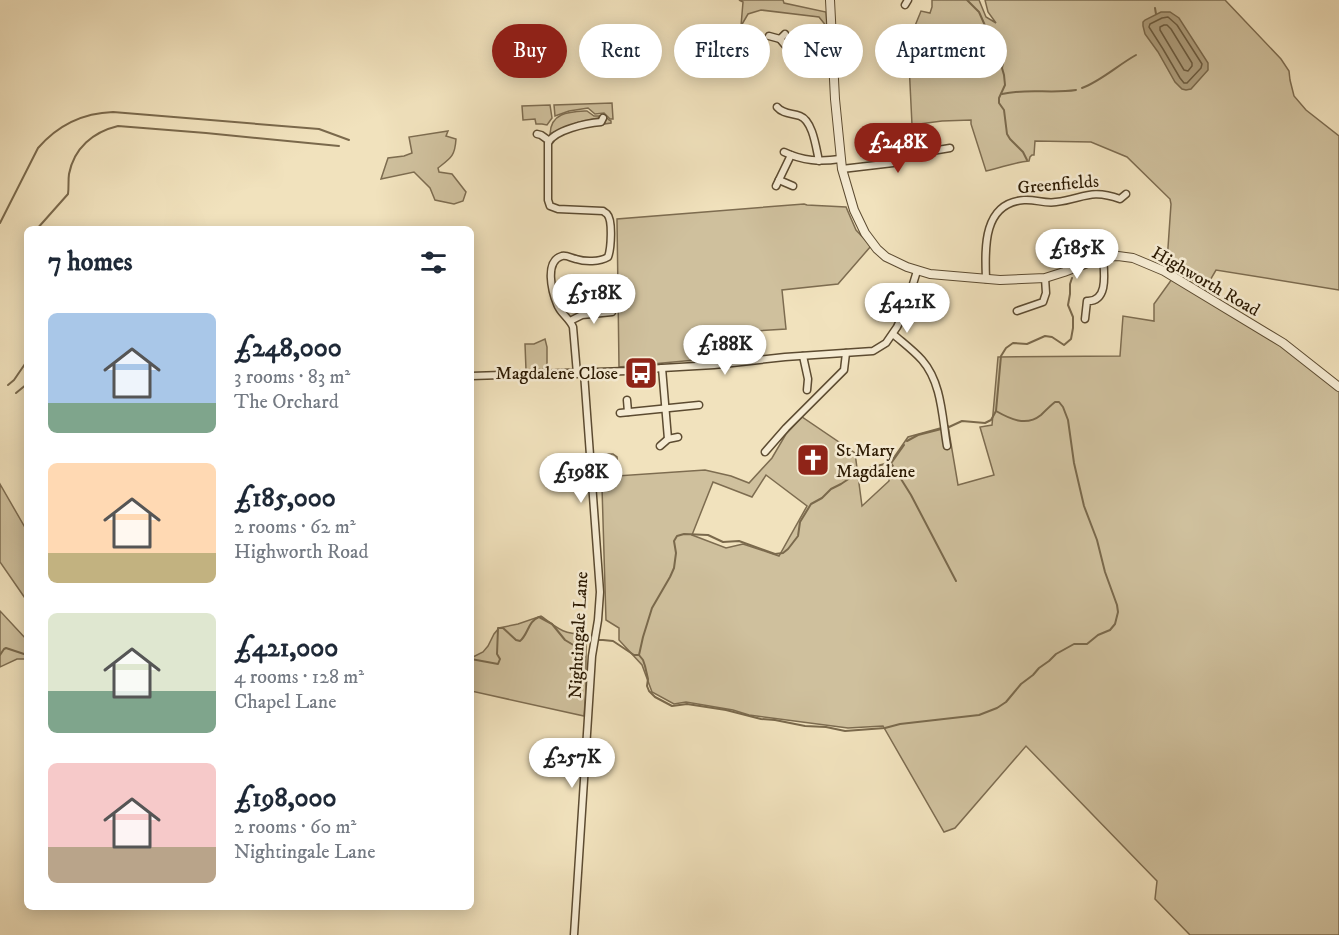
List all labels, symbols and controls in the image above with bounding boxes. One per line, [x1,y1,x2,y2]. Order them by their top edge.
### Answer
chip: Buy [492,24,567,78]
chip: Rent [579,24,662,78]
chip: Filters [674,24,770,78]
chip: New [782,24,863,78]
chip: Apartment [875,24,1007,78]
pin: £248K [856,123,940,174]
text: £248K [868,130,928,155]
street label: Greenfields [1016,170,1100,200]
pin: £185K [1035,229,1119,280]
text: £185K [1049,236,1105,261]
street label: Highworth Road [1148,242,1263,322]
text: 7 homes [48,246,132,279]
icon: filters [417,246,450,279]
pin: £518K [552,274,636,325]
text: £518K [566,281,622,306]
pin: £421K [865,283,949,334]
text: £421K [879,290,935,315]
pin: £188K [683,325,767,376]
text: £248,000 [234,332,342,365]
text: £188K [697,332,753,357]
icon: home [96,337,168,409]
bus stop icon: Magdalene Close [623,355,659,391]
place label: Magdalene Close [496,363,618,385]
text: 3 rooms · 83 m² [234,365,350,390]
text: The Orchard [234,390,339,415]
place label: St Mary Magdalene [836,440,915,483]
church icon: St Mary Magdalene [795,442,831,478]
pin: £198K [539,453,623,504]
text: £198K [553,460,609,485]
text: £185,000 [234,482,336,515]
icon: home [96,487,168,559]
text: 2 rooms · 62 m² [234,515,356,540]
text: Highworth Road [234,540,369,565]
street label: Nightingale Lane [565,571,593,699]
text: £421,000 [234,632,338,665]
icon: home [96,637,168,709]
text: 4 rooms · 128 m² [234,665,364,690]
text: Chapel Lane [234,690,336,715]
pin: £257K [530,738,614,789]
text: £257K [543,745,601,770]
text: £198,000 [234,782,336,815]
icon: home [96,787,168,859]
text: 2 rooms · 60 m² [234,815,356,840]
text: Nightingale Lane [234,840,375,865]

